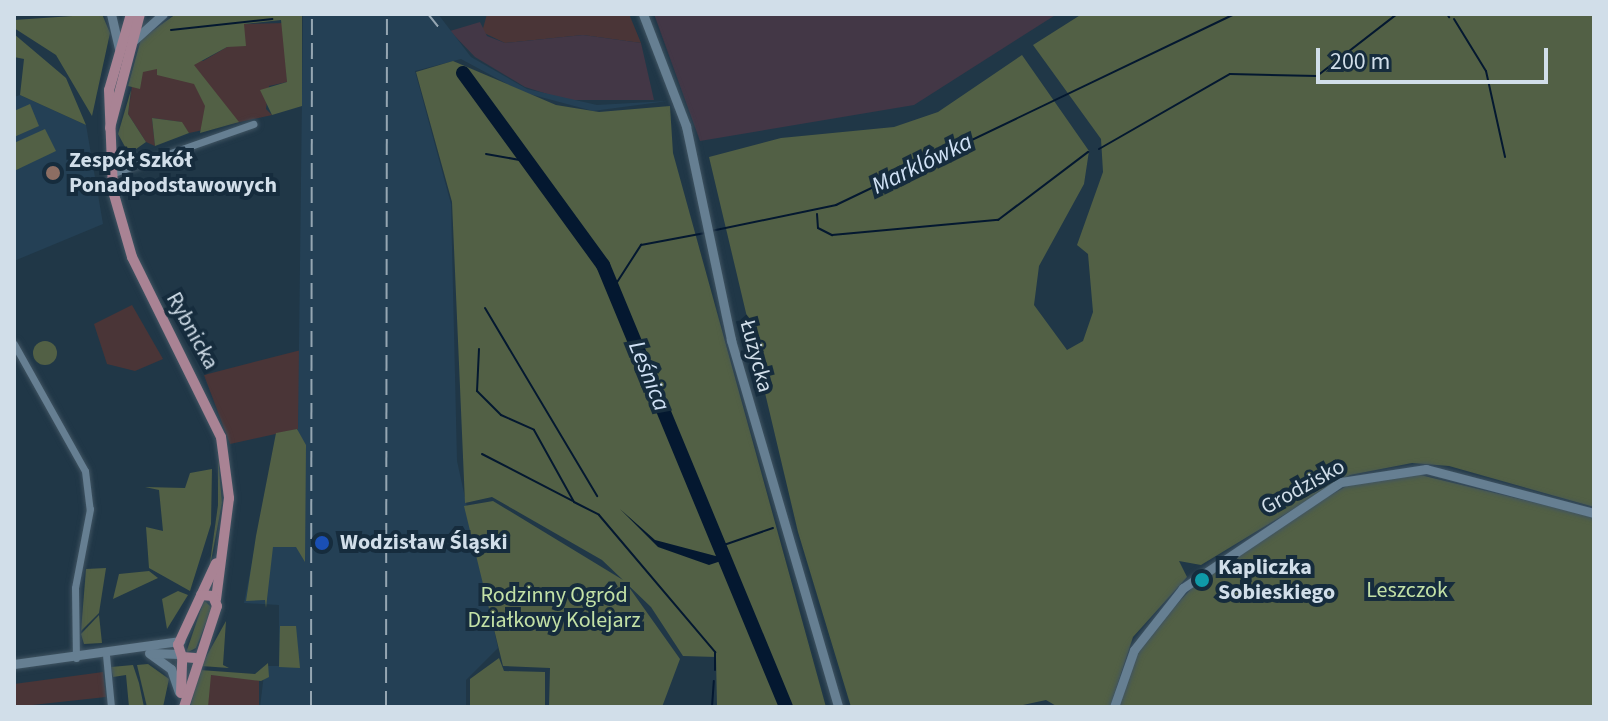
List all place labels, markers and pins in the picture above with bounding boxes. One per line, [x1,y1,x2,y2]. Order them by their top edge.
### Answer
place label: Zespół Szkół Ponadpodstawowych [69,147,277,198]
marker: Zespół Szkół Ponadpodstawowych [44,164,62,182]
place label: Wodzisław Śląski [340,530,508,556]
marker: Wodzisław Śląski [311,532,333,554]
place label: Kapliczka Sobieskiego [1218,554,1335,606]
marker: Kapliczka Sobieskiego [1193,571,1211,589]

